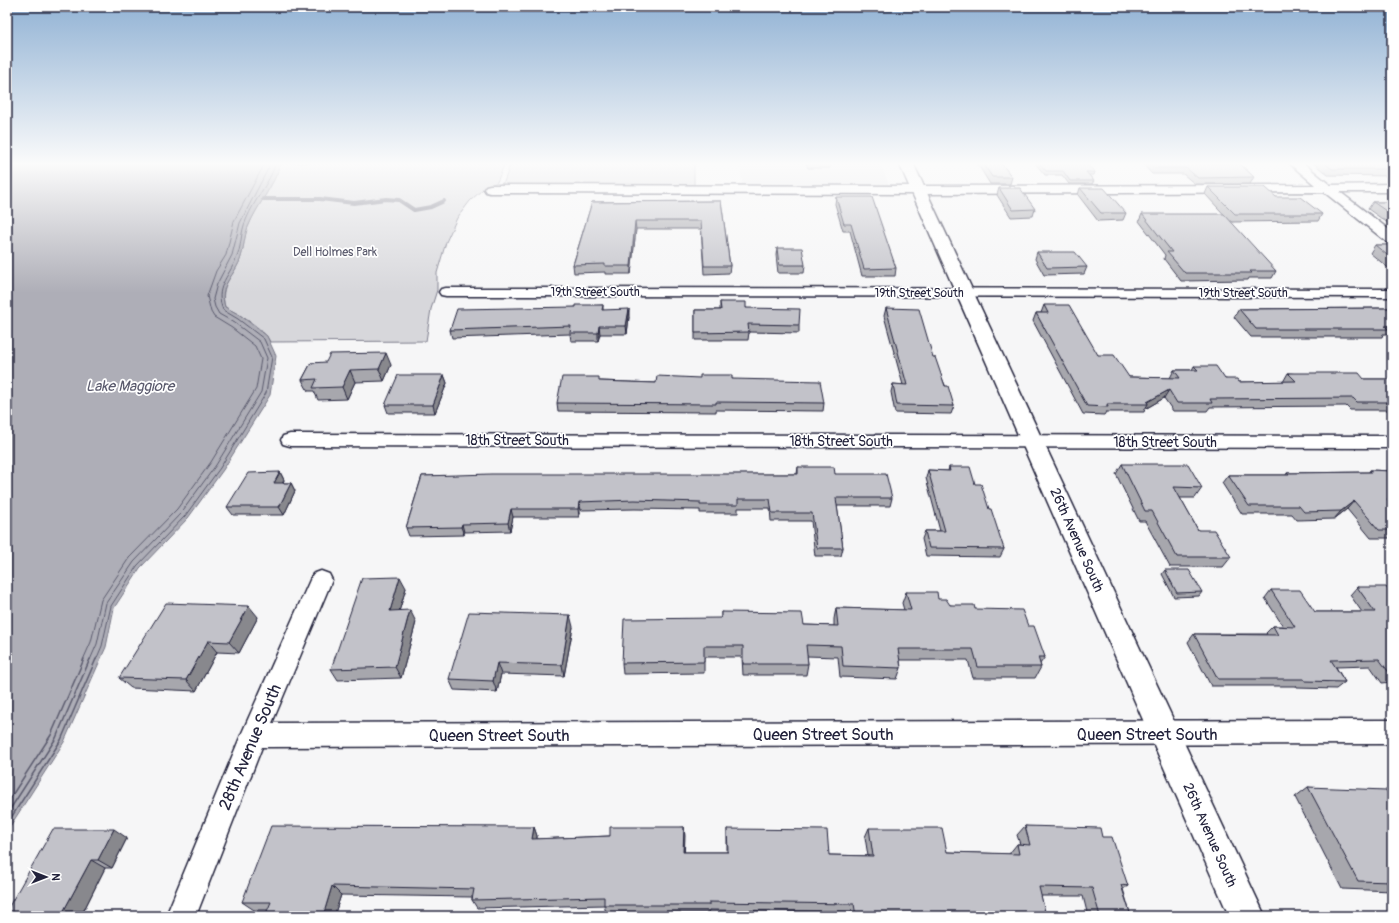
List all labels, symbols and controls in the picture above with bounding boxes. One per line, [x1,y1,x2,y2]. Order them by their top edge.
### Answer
park label: Dell Holmes Park [293,245,377,260]
street label: 19th Street South [550,285,640,300]
street label: 19th Street South [874,286,964,301]
street label: 19th Street South [1198,286,1288,301]
water label: Lake Maggiore [86,377,176,396]
street label: 18th Street South [465,432,569,449]
street label: 18th Street South [789,433,893,450]
street label: 18th Street South [1113,434,1217,451]
street label: 26th Avenue South [1046,485,1108,595]
street label: 28th Avenue South [214,681,286,813]
street label: Queen Street South [753,724,893,745]
street label: Queen Street South [1077,724,1217,745]
street label: Queen Street South [429,725,569,746]
street label: 26th Avenue South [1179,780,1241,890]
north arrow [26,857,66,897]
text: N [49,873,62,881]

